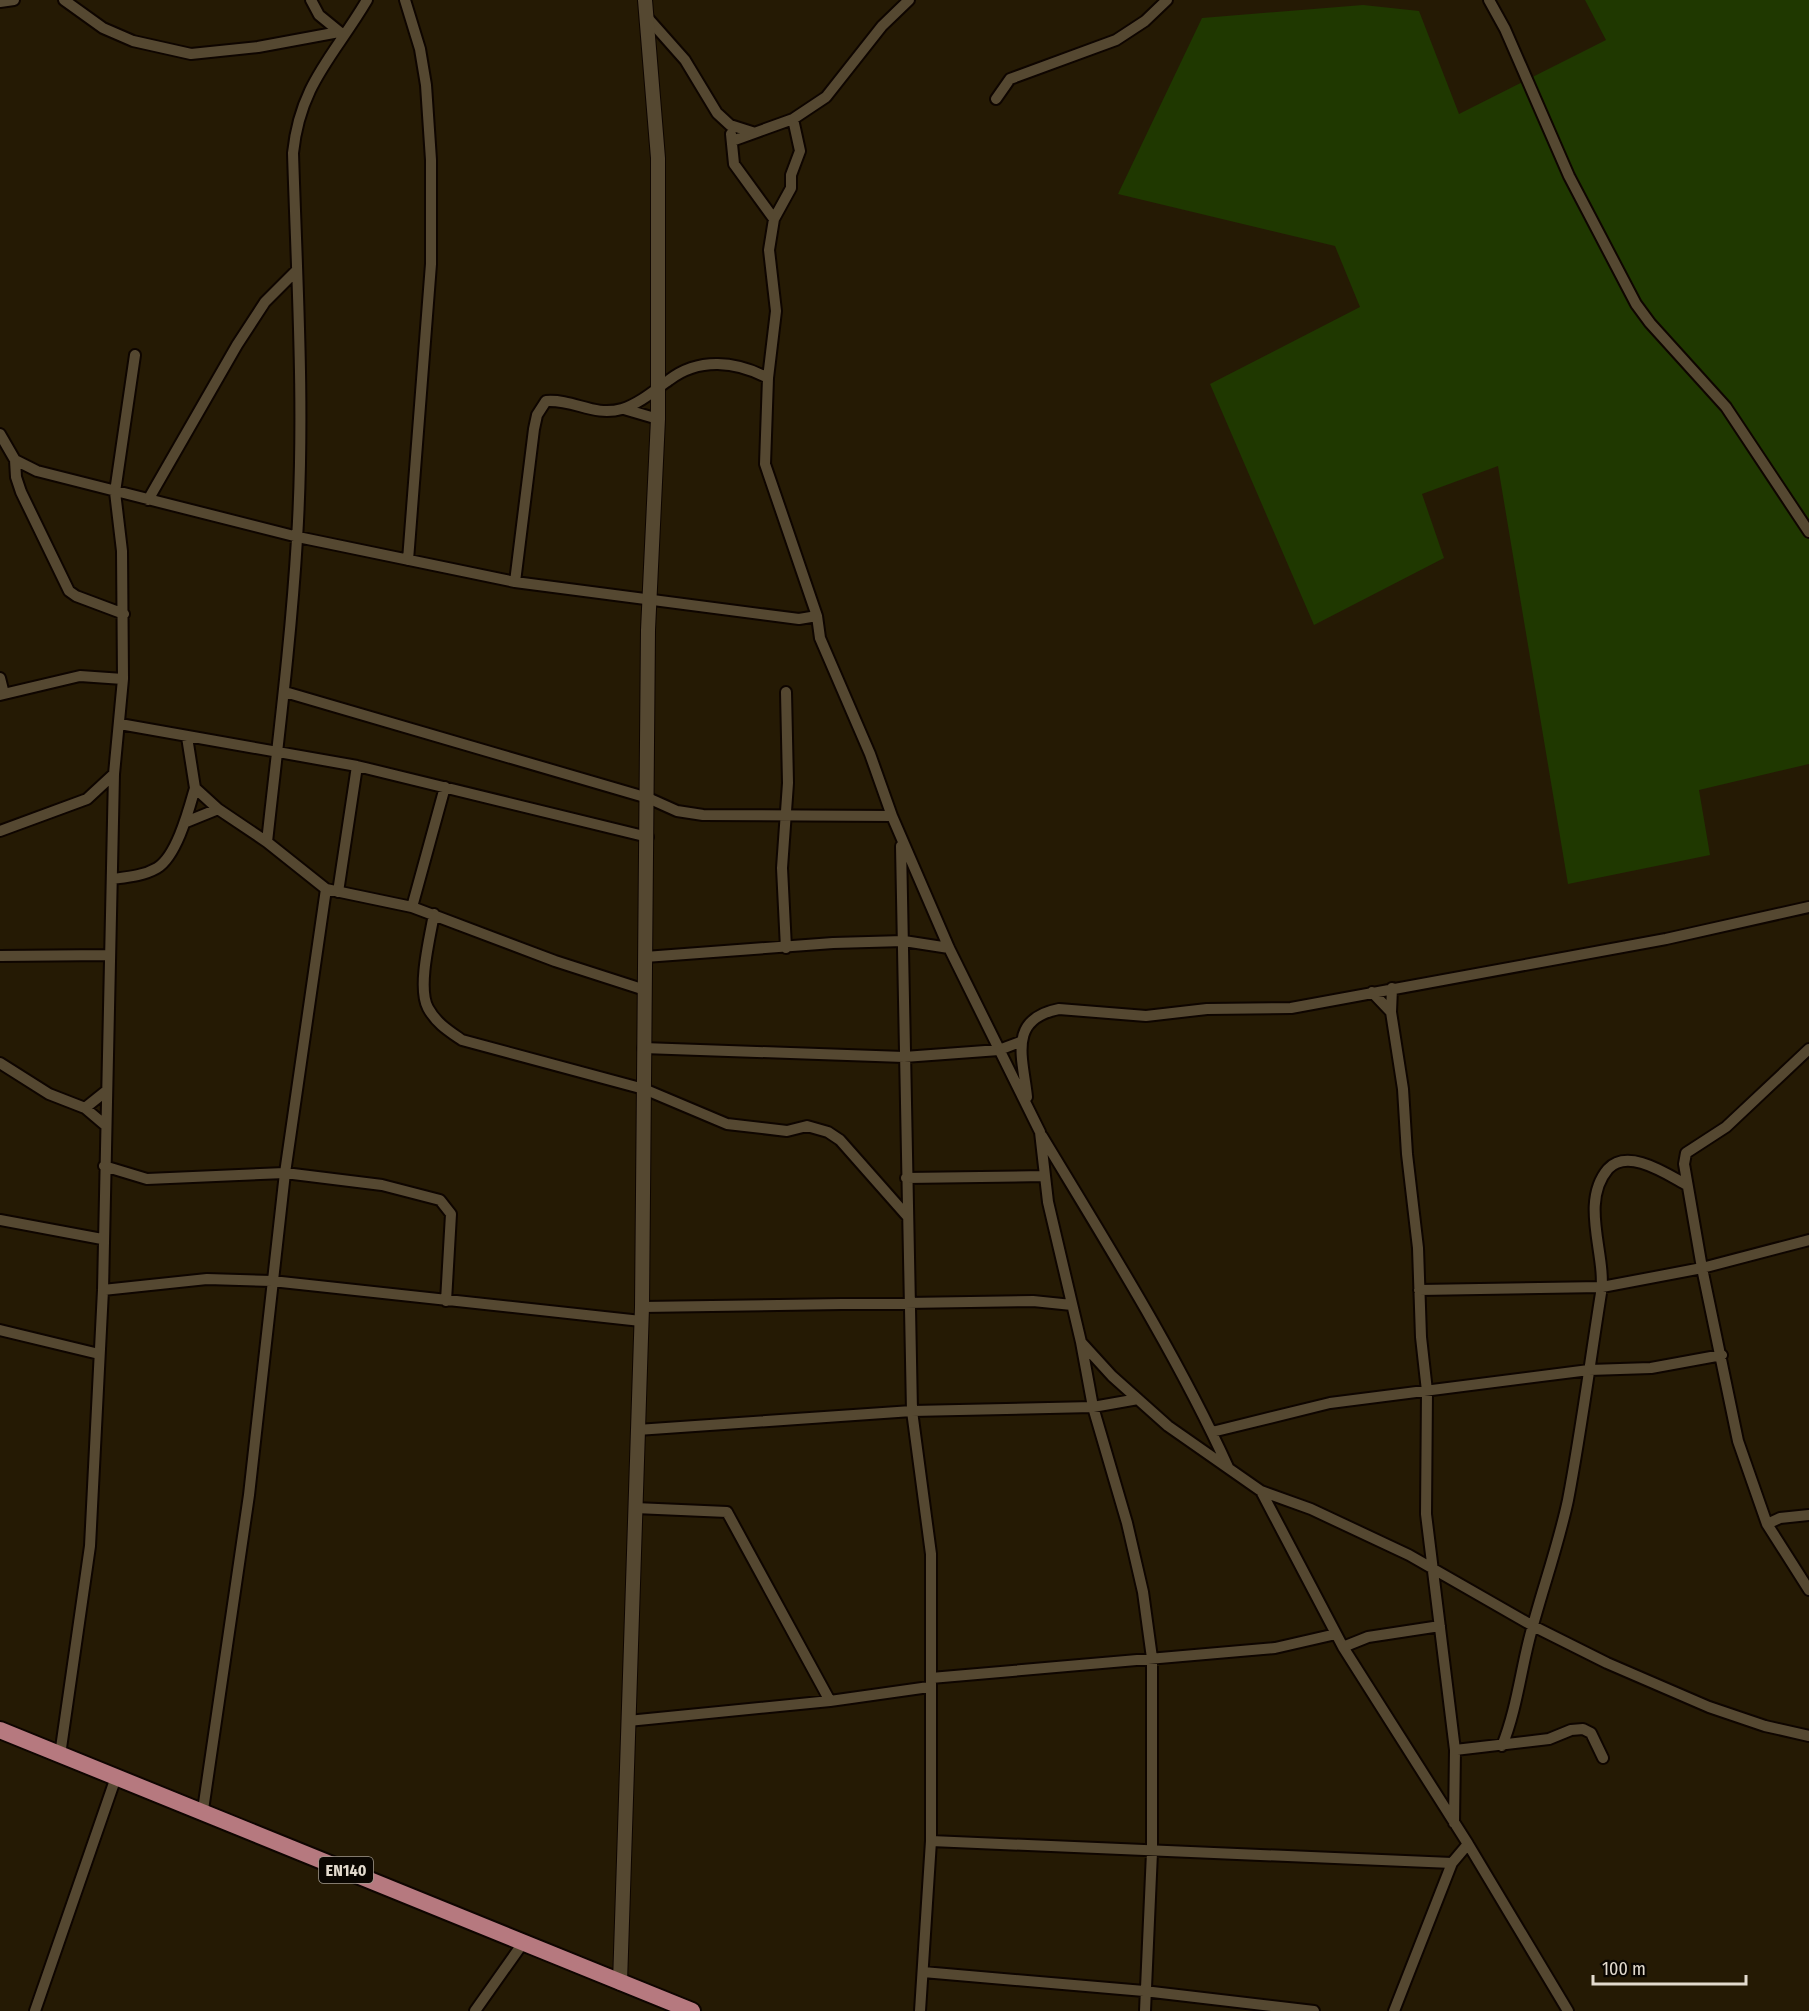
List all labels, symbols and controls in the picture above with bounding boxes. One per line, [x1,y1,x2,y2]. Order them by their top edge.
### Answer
road number: EN140 [319,1857,373,1883]
scale bar [1593,1948,1746,1986]
text: 100 m [1602,1958,1646,1980]

